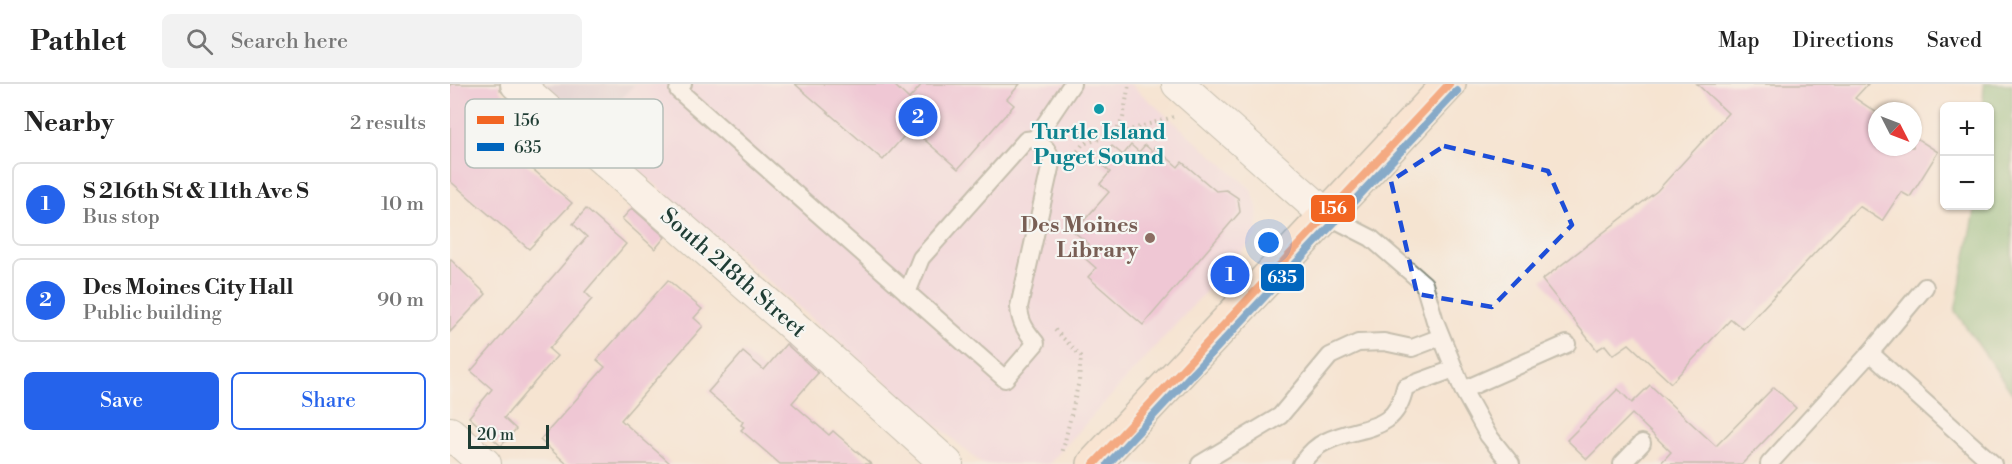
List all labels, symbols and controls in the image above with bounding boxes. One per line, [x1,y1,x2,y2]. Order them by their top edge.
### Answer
search box [162,14,582,68]
text: Pathlet [30,24,126,59]
icon: search [183,25,216,58]
text: Search here [231,28,348,55]
text: Map [1718,28,1760,54]
text: Directions [1793,28,1894,54]
text: Saved [1927,28,1982,54]
pin: 2 [898,94,938,140]
legend [465,99,663,168]
marker: Turtle Island Puget Sound [1092,102,1106,116]
north arrow [1868,102,1922,156]
map controls [1940,102,1994,210]
button: + [1940,102,1994,156]
text: Nearby [24,107,114,139]
text: 2 results [350,111,426,136]
text: 156 [514,111,540,131]
place label: Turtle Island Puget Sound [1032,119,1166,171]
text: 635 [514,138,542,158]
button: − [1940,156,1994,210]
text: S 216th St & 11th Ave S [83,178,309,205]
text: 1 [41,192,50,217]
text: 10 m [381,192,424,217]
line badge: 156 [1310,194,1356,223]
text: 156 [1319,199,1347,219]
street label: South 218th Street [655,202,811,344]
text: Bus stop [83,205,160,230]
place label: Des Moines Library [1021,212,1139,264]
your location [1254,228,1283,257]
marker: Des Moines Library [1143,231,1157,245]
pin: 1 [1210,252,1250,297]
line badge: 635 [1260,263,1305,292]
text: 635 [1267,268,1297,288]
text: Des Moines City Hall [83,274,294,301]
text: 2 [39,288,52,313]
text: 90 m [377,288,424,313]
text: Public building [83,301,222,326]
button: Save [24,372,219,430]
button: Share [231,372,426,430]
scale bar [468,422,549,450]
text: 20 m [477,425,514,445]

